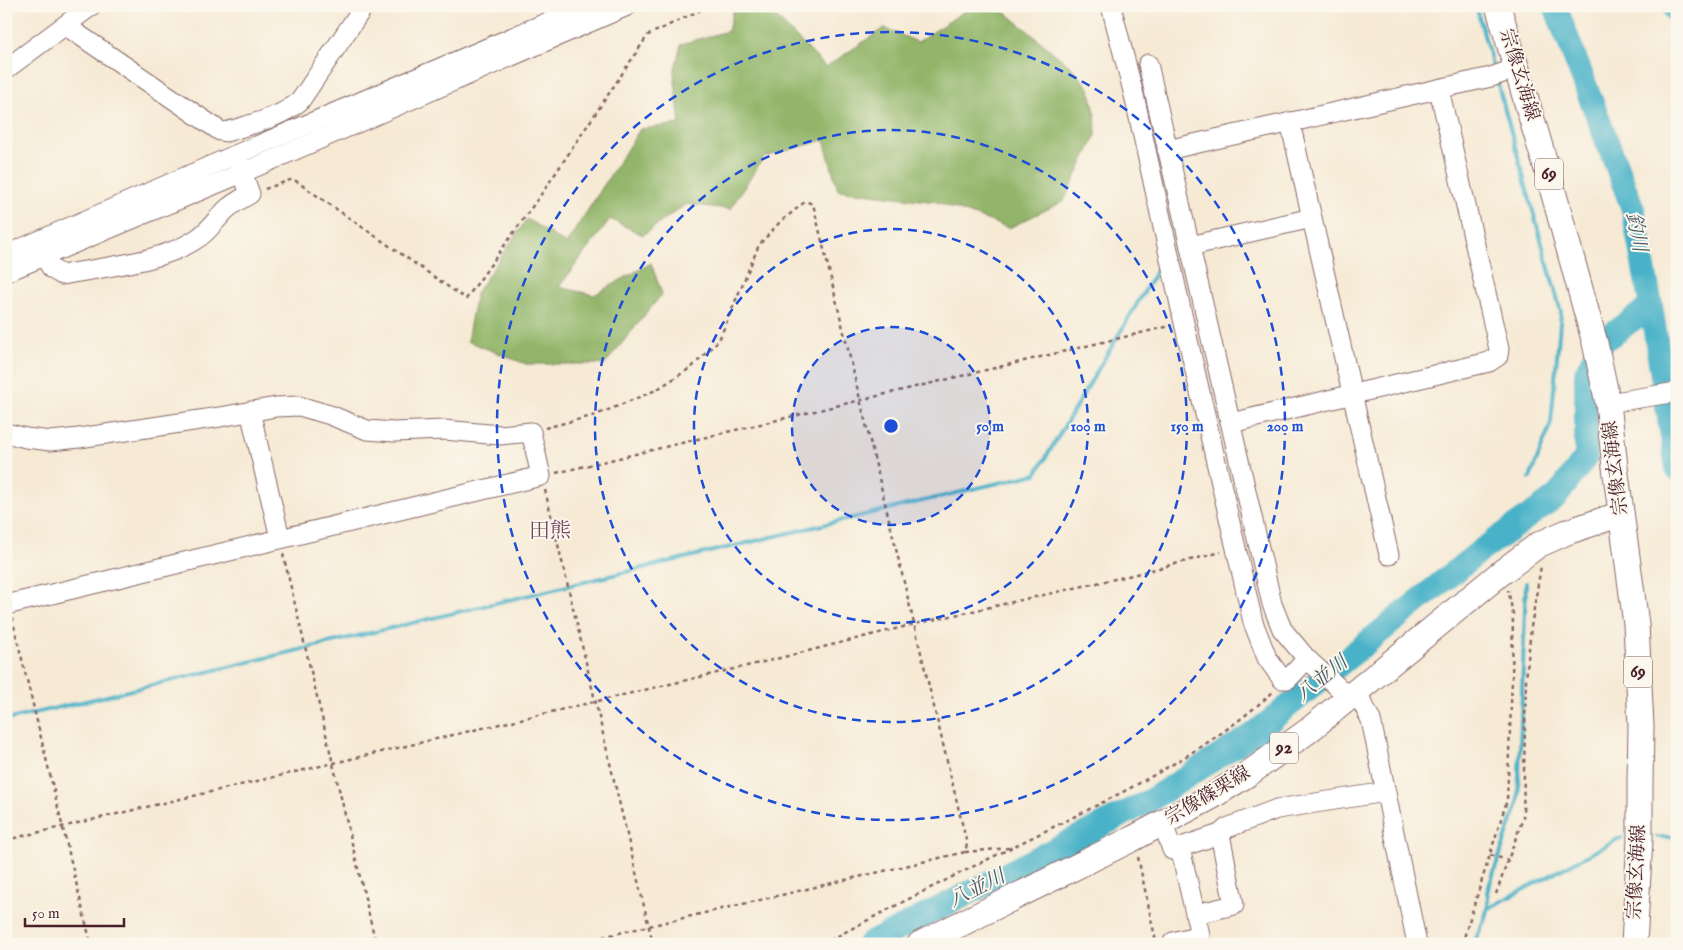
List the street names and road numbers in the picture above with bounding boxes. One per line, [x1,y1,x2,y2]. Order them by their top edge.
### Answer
street label: 宗像玄海線 [1494,26,1544,124]
road number: 69 [1535,158,1563,190]
street label: 宗像玄海線 [1598,419,1634,517]
road number: 69 [1624,656,1652,688]
road number: 92 [1270,732,1298,764]
street label: 宗像篠栗線 [1161,761,1255,831]
street label: 宗像玄海線 [1623,824,1651,920]

